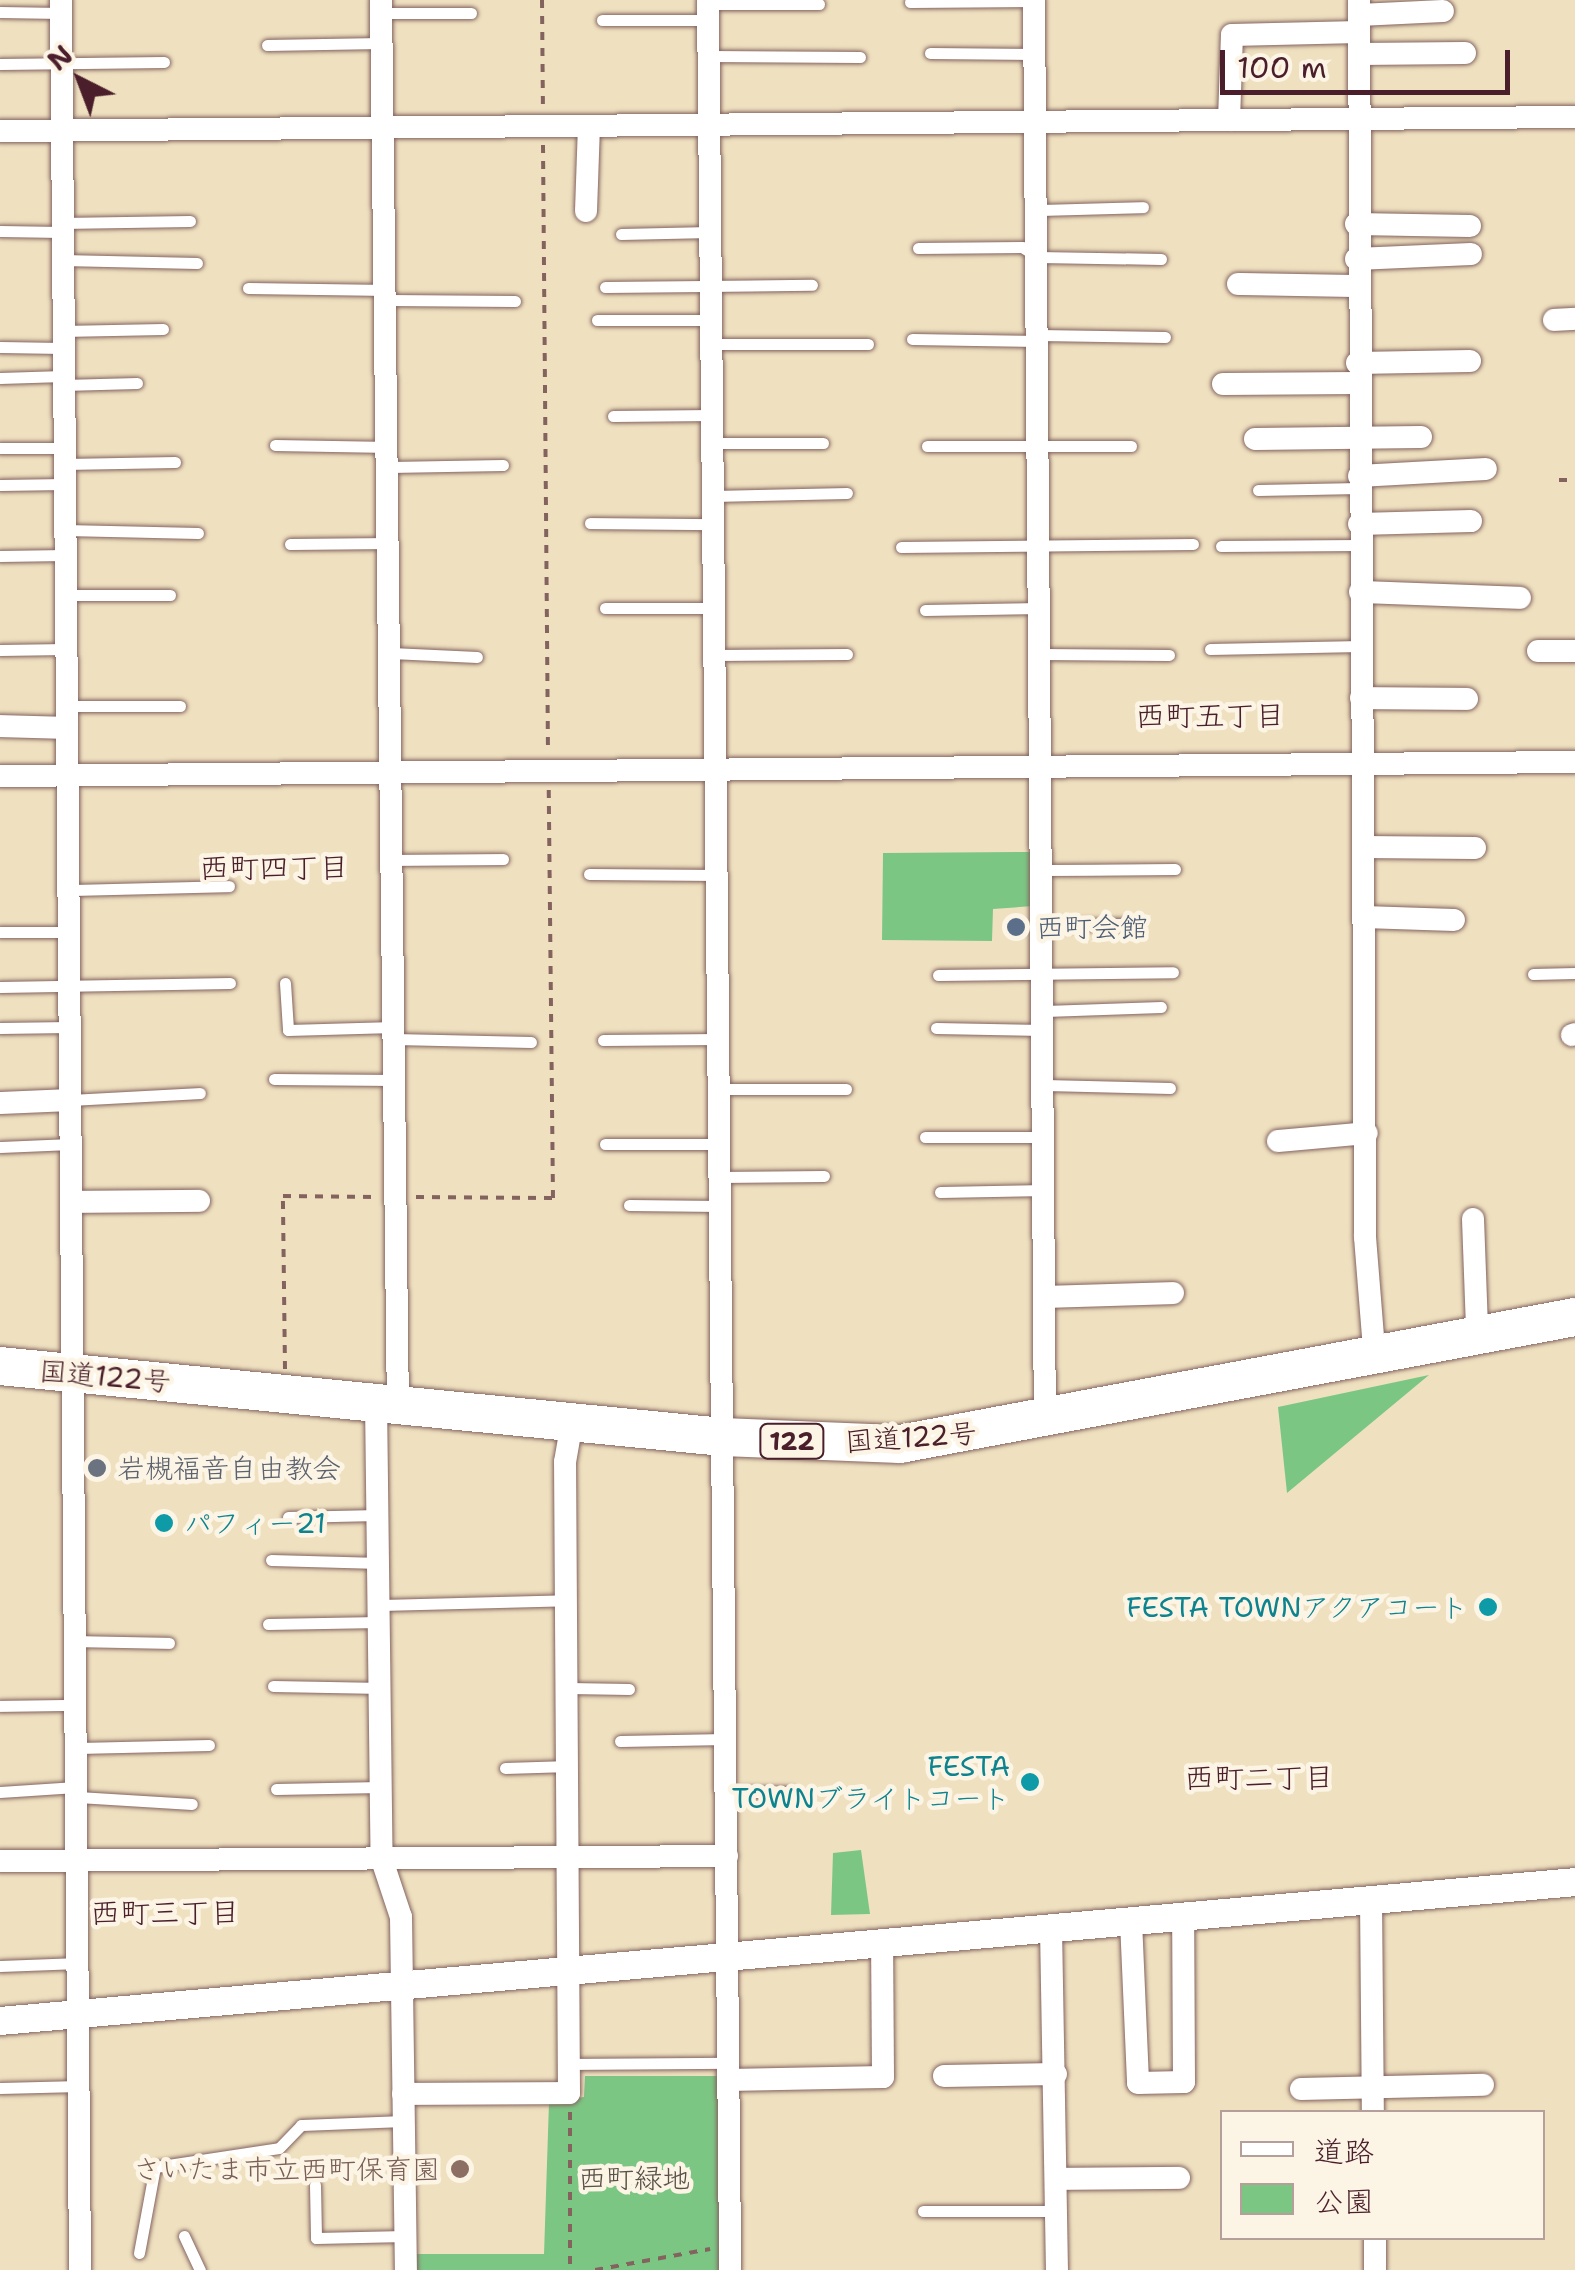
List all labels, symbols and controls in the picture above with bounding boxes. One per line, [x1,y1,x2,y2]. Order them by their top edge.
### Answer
north arrow [30,30,130,130]
scale bar [1225,30,1515,92]
text: N [39,36,81,79]
text: 100 m [1237,47,1327,88]
district label: 西町五丁目 [1135,698,1285,734]
district label: 西町四丁目 [199,850,349,886]
place label: 西町会館 [1036,910,1148,944]
marker: 西町会館 [1005,916,1027,938]
street label: 国道122号 [38,1354,172,1398]
street label: 国道122号 [844,1416,978,1458]
road number: 122 [757,1421,827,1461]
place label: 岩槻福音自由教会 [117,1451,341,1485]
marker: 岩槻福音自由教会 [86,1457,108,1479]
place label: パフィー21 [184,1506,326,1540]
marker: パフィー21 [153,1512,175,1534]
place label: FESTA TOWNアクアコート [1125,1590,1468,1624]
marker: FESTA TOWNアクアコート [1477,1596,1499,1618]
place label: FESTA TOWNブライトコート [731,1749,1010,1815]
district label: 西町二丁目 [1184,1760,1334,1796]
marker: FESTA TOWNブライトコート [1019,1771,1041,1793]
district label: 西町三丁目 [90,1895,240,1931]
legend [1220,2110,1545,2240]
text: 道路 [1314,2131,1374,2172]
place label: さいたま市立西町保育園 [132,2152,440,2186]
marker: さいたま市立西町保育園 [449,2158,471,2180]
park label: 西町緑地 [578,2161,690,2195]
text: 公園 [1314,2181,1374,2222]

